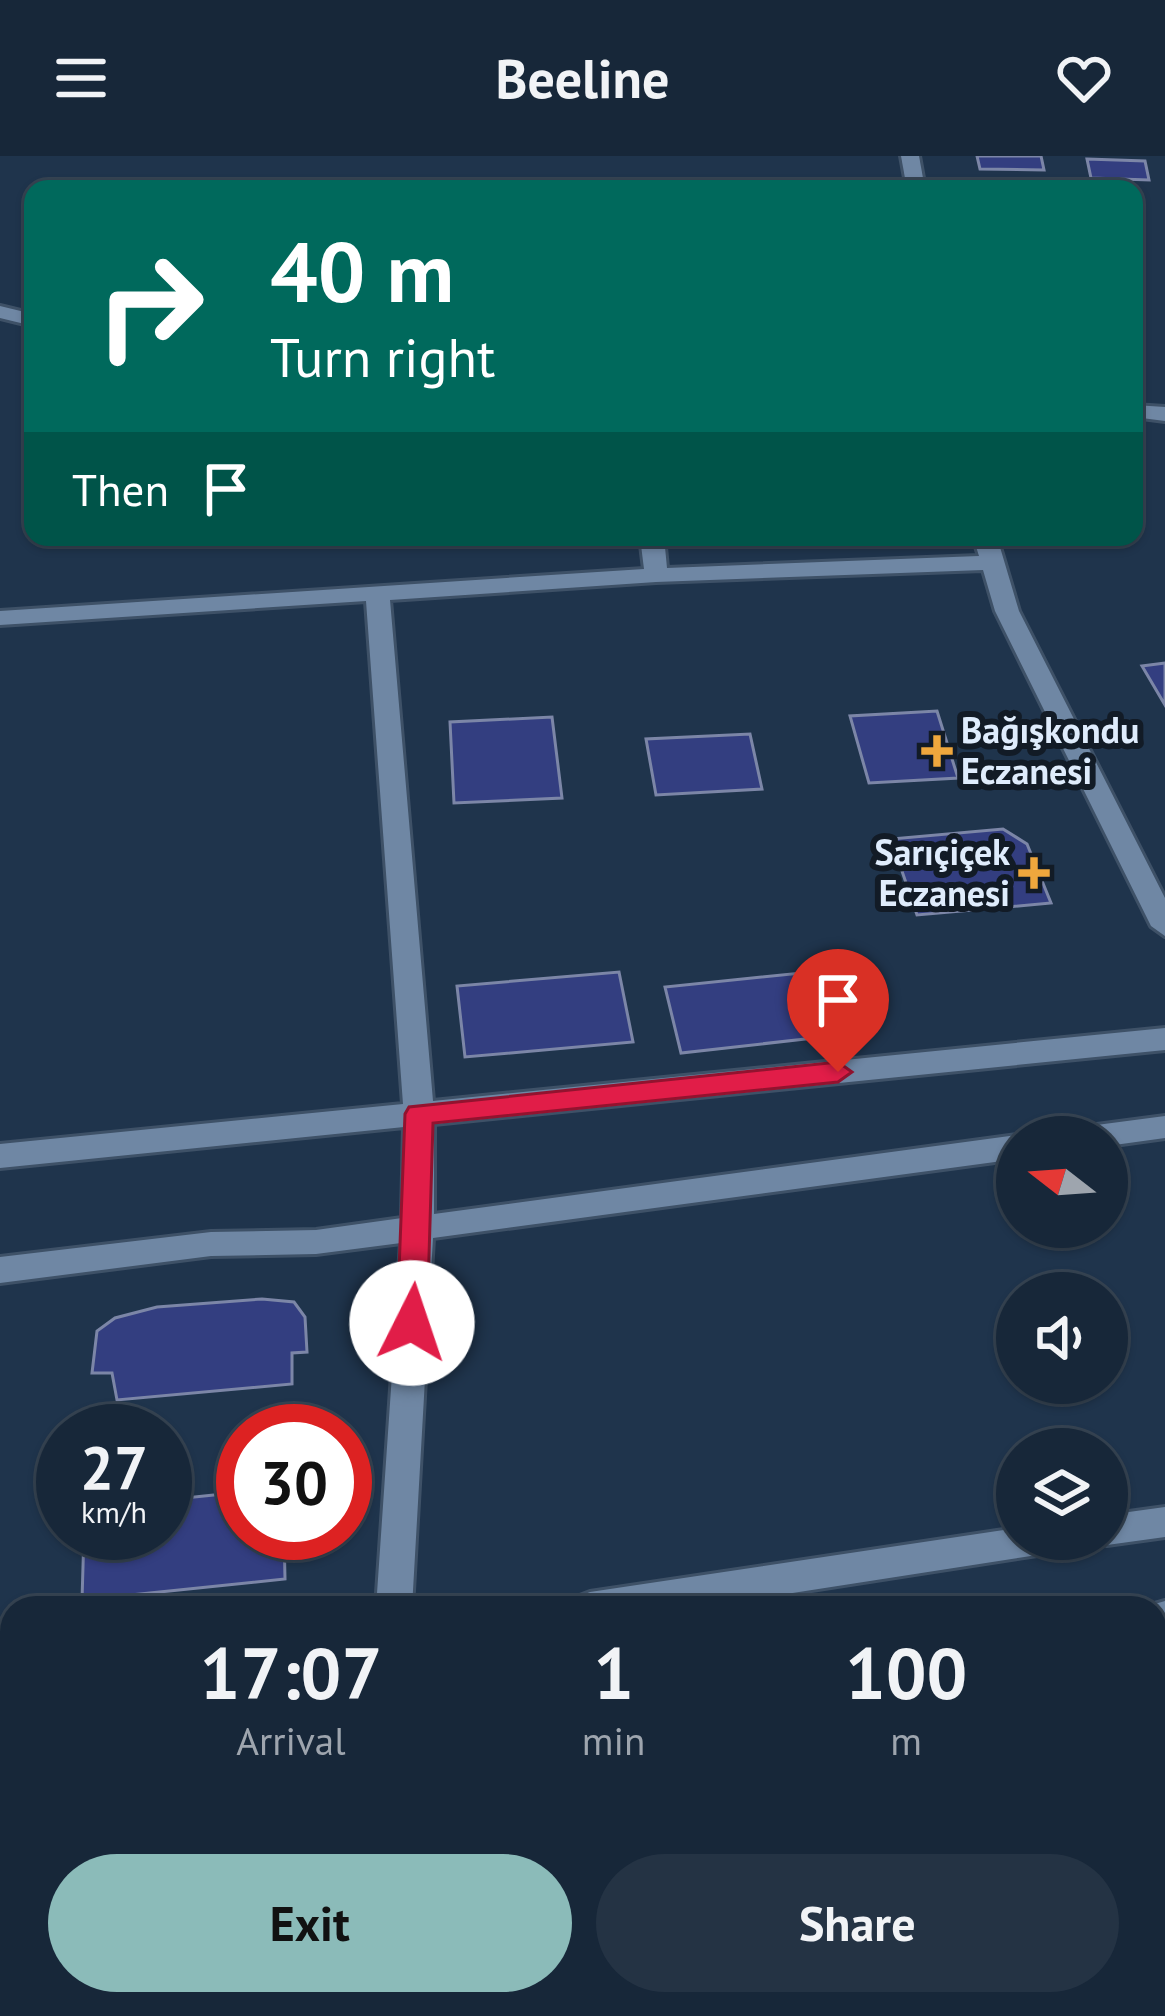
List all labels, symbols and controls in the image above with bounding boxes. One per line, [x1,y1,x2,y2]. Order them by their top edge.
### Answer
text: Beeline [496,43,669,113]
icon: menu [48,45,114,111]
icon: heart [1051,45,1117,111]
text: 40 m [270,216,454,325]
icon: right [72,228,228,384]
text: Turn right [270,322,495,392]
icon: arrive [193,456,259,522]
text: Then [72,460,169,518]
place label: Bağışkondu Eczanesi [961,706,1139,794]
marker: Bağışkondu Eczanesi [924,738,950,764]
place label: Sarıçiçek Eczanesi [875,828,1010,916]
marker: Sarıçiçek Eczanesi [1021,860,1047,886]
pin [787,949,889,1072]
icon: arrive [805,967,871,1033]
north arrow [996,1116,1128,1248]
map controls [996,1116,1128,1560]
position arrow [349,1260,475,1386]
button: sound [996,1272,1128,1404]
speed limit sign: 30 [216,1404,372,1560]
text: 27 [80,1428,148,1506]
button: layers [996,1428,1128,1560]
text: km/h [81,1492,147,1531]
text: 17:07 [200,1626,382,1719]
text: 1 [593,1626,634,1719]
text: 100 [845,1626,967,1719]
text: Arrival [236,1715,346,1766]
text: min [582,1715,645,1766]
text: m [890,1715,922,1766]
button: Exit [48,1854,572,1992]
button: Share [596,1854,1119,1992]

